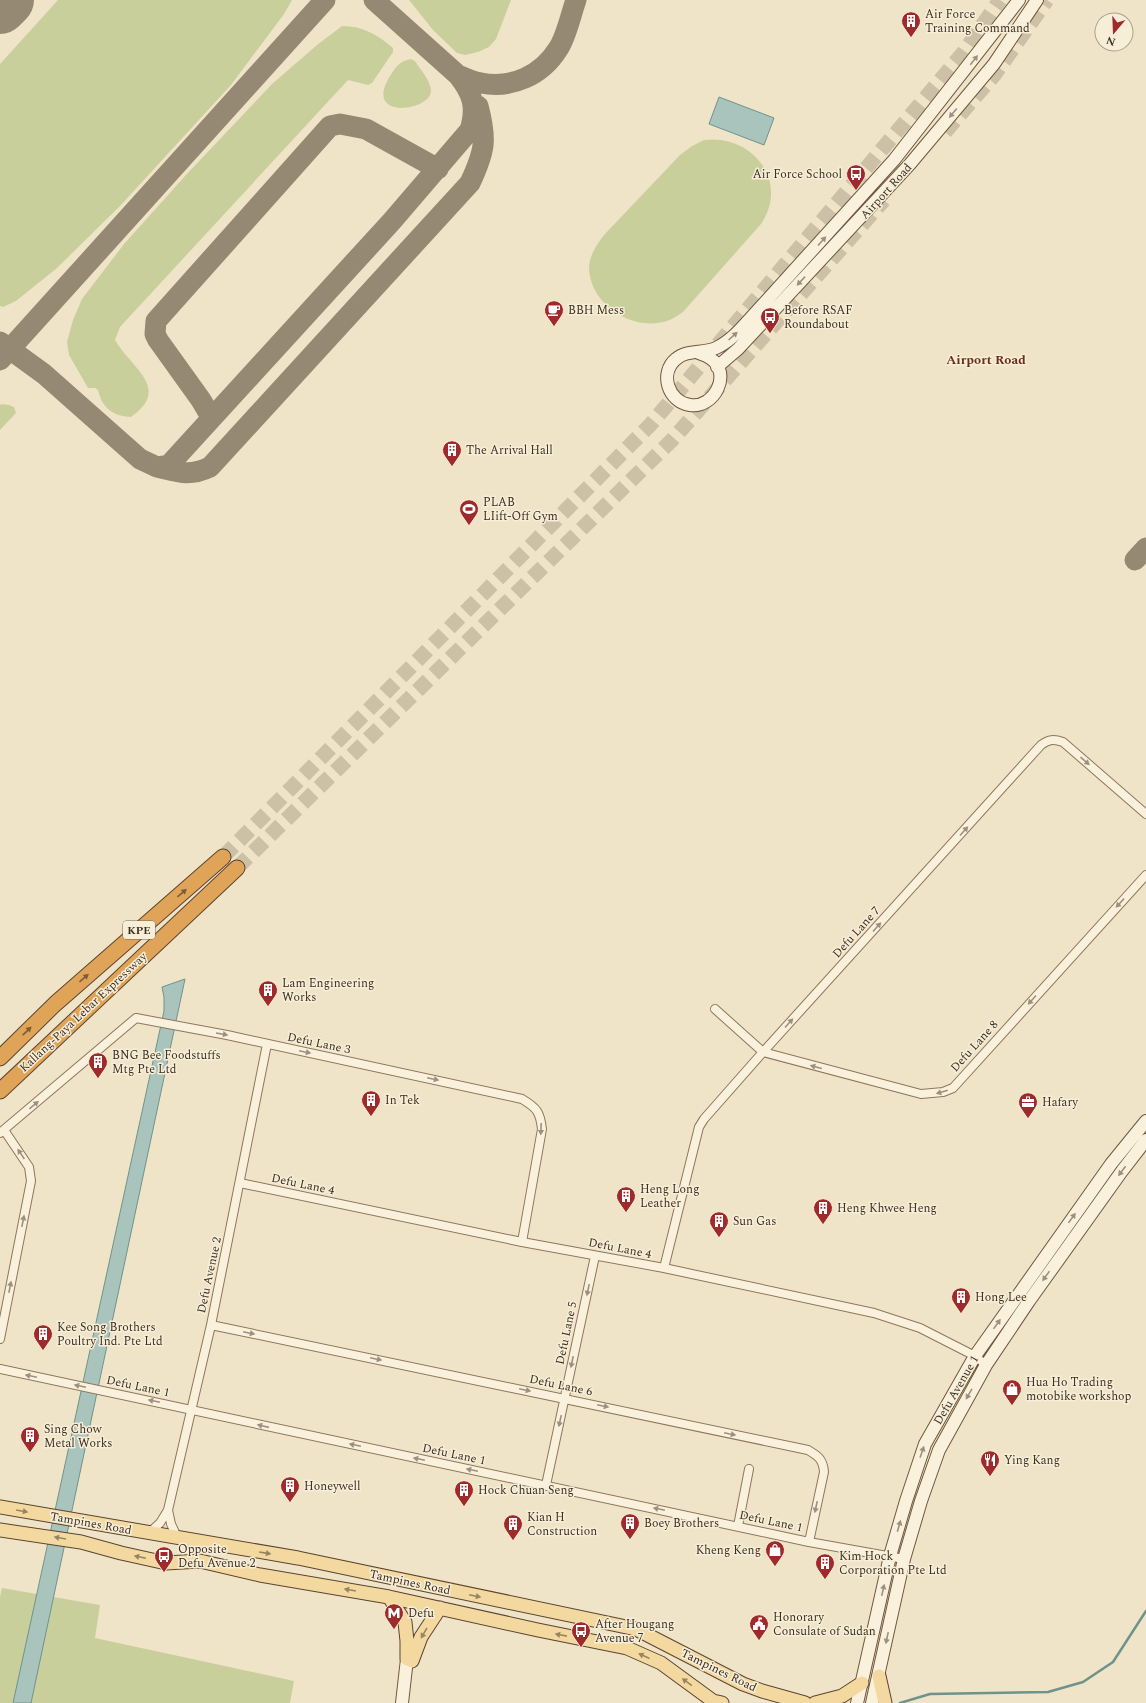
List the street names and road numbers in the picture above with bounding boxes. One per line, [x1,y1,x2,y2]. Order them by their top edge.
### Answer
street label: Airport Road [856,159,917,224]
street label: Defu Lane 7 [828,902,885,963]
road number: KPE [123,921,155,939]
street label: Kallang-Paya Lebar Expressway [15,947,152,1077]
street label: Defu Lane 8 [946,1016,1003,1077]
street label: Defu Lane 3 [286,1028,352,1059]
street label: Defu Lane 4 [270,1169,336,1200]
street label: Defu Lane 4 [587,1233,653,1264]
street label: Defu Avenue 2 [192,1235,227,1315]
street label: Defu Lane 5 [551,1300,582,1366]
street label: Defu Avenue 1 [929,1352,984,1429]
street label: Defu Lane 6 [528,1370,594,1401]
street label: Defu Lane 1 [105,1371,171,1402]
street label: Defu Lane 1 [421,1439,487,1470]
street label: Defu Lane 1 [738,1506,804,1537]
street label: Tampines Road [49,1507,133,1540]
street label: Tampines Road [368,1565,452,1600]
street label: Tampines Road [678,1644,760,1697]

